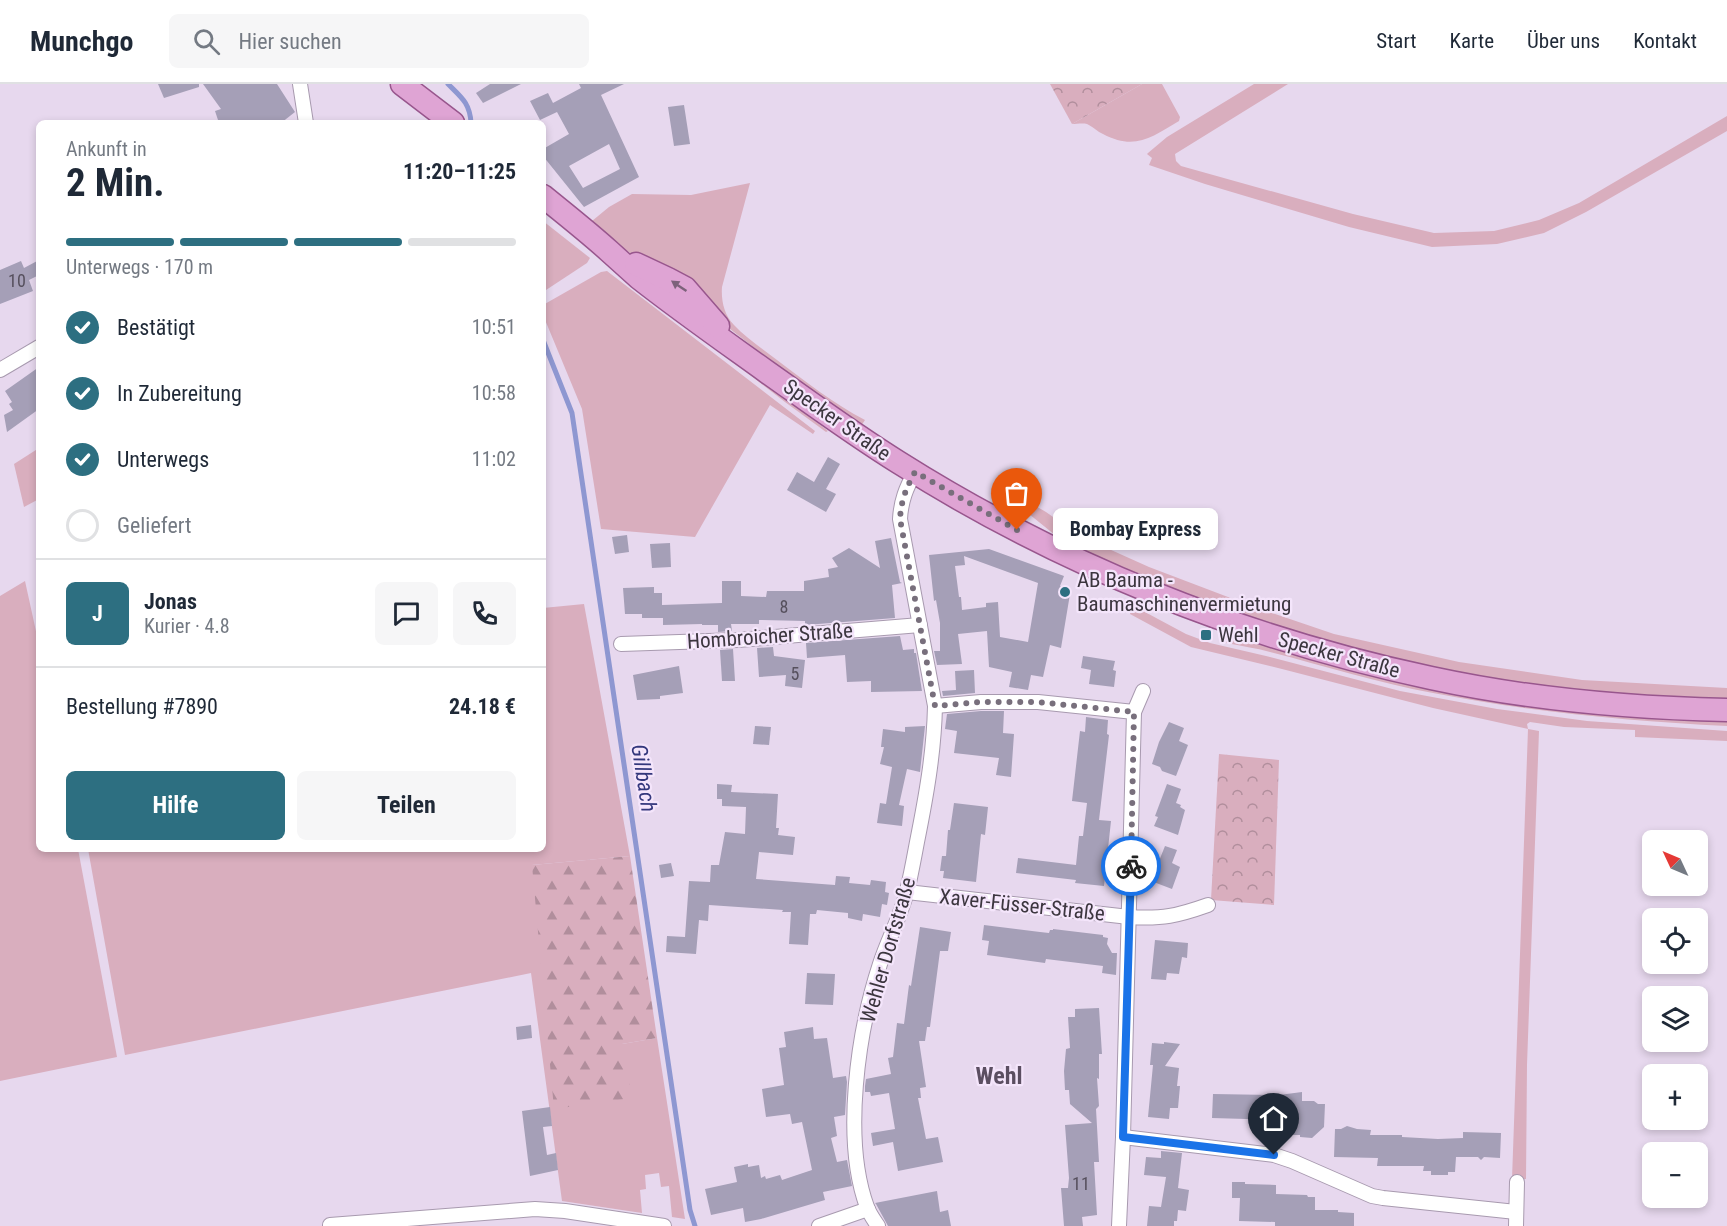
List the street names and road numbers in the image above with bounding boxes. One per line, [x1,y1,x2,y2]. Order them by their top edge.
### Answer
street label: Specker Straße [779,374,895,466]
street label: Hombroicher Straße [686,618,854,654]
street label: Specker Straße [1275,627,1403,683]
street label: Wehler Dorfstraße [856,874,920,1025]
street label: Xaver-Füsser-Straße [938,884,1106,926]

